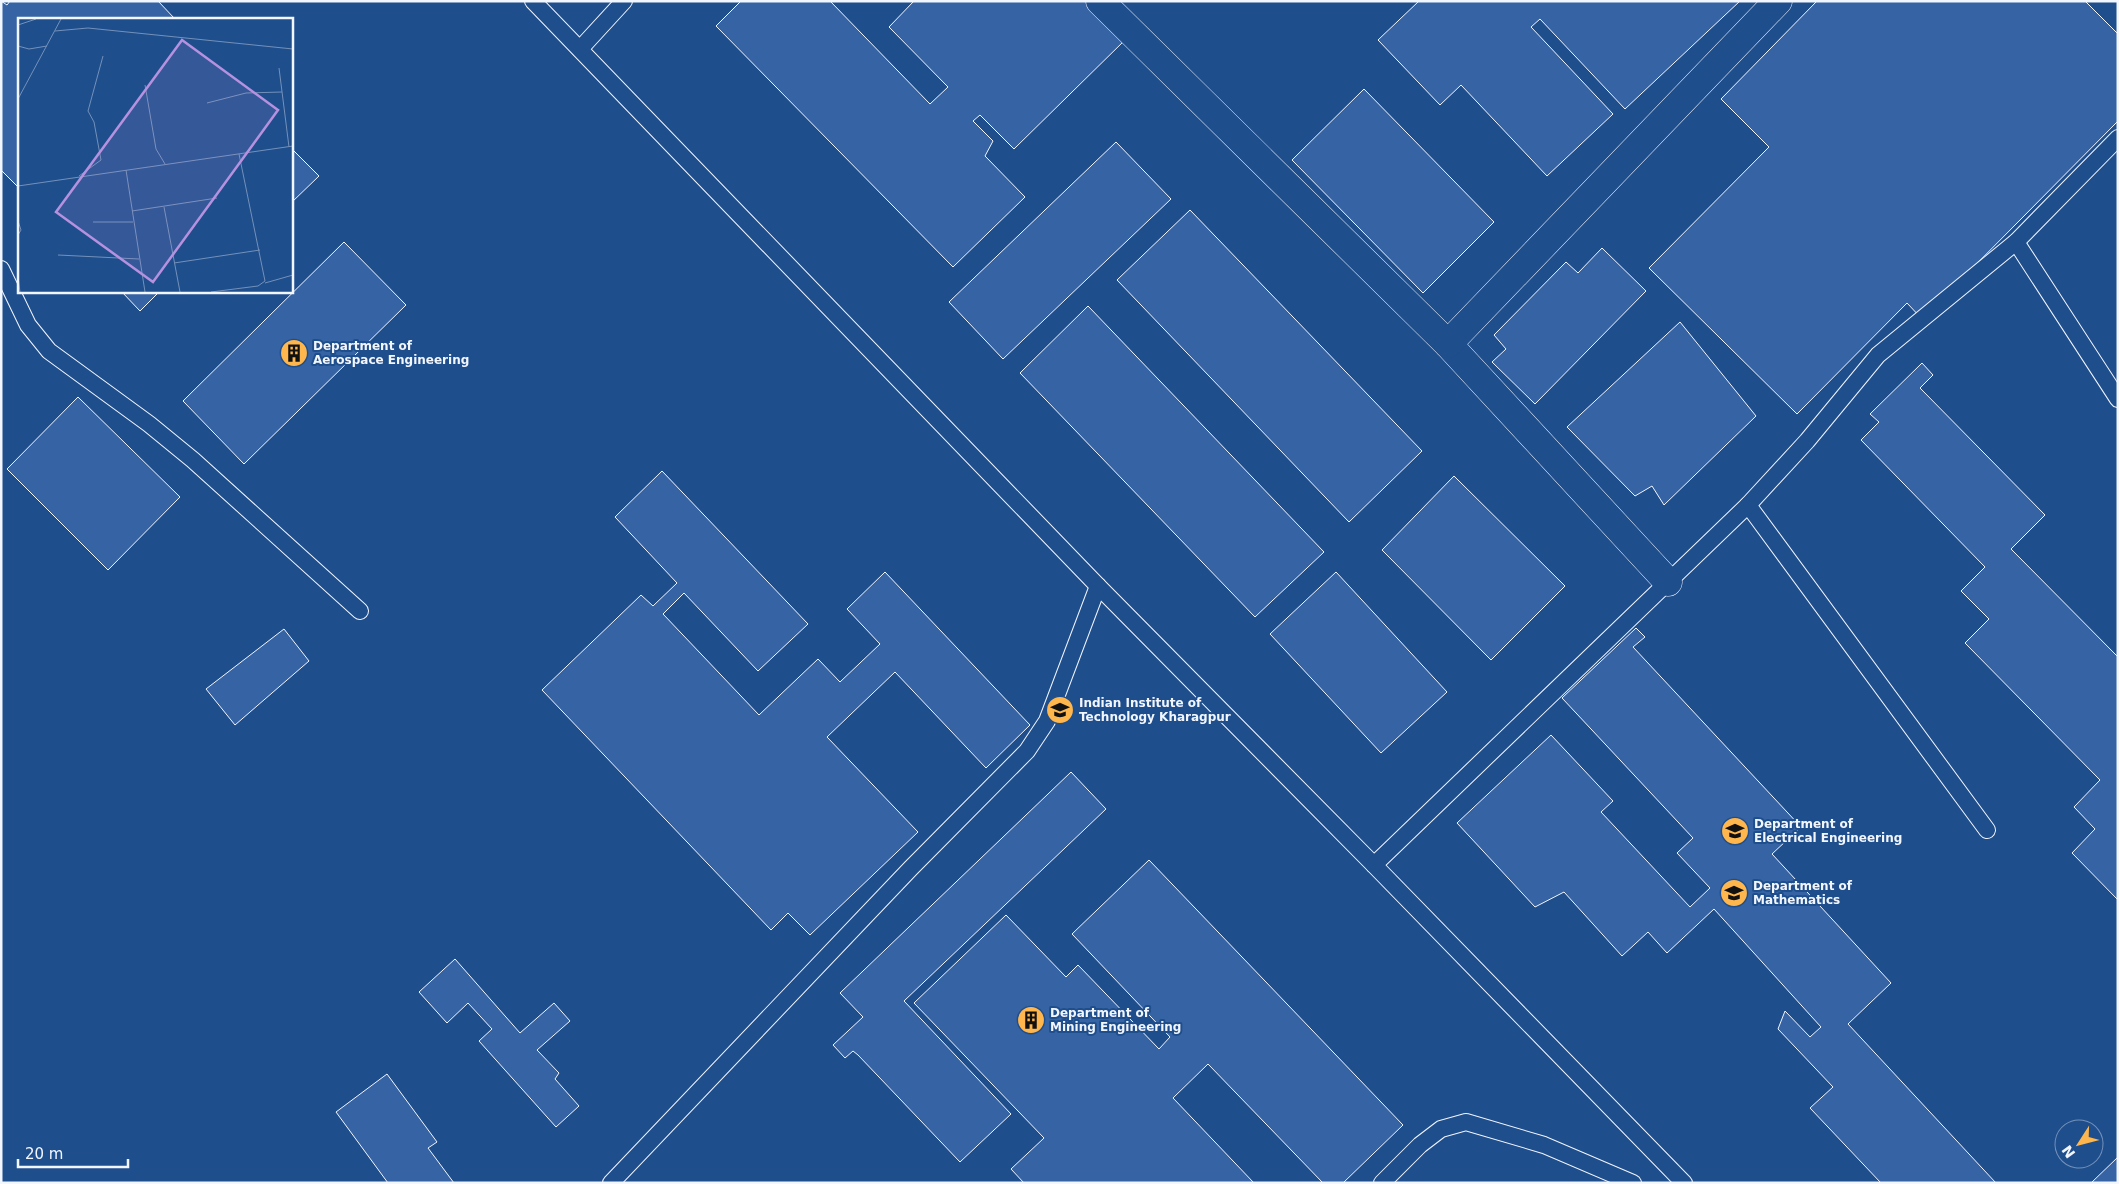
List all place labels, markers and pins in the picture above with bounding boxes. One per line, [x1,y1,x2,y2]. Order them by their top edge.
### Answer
building icon: Department of Aerospace Engineering [279,338,309,368]
place label: Department of Aerospace Engineering [313,339,469,367]
school or university icon: Indian Institute of Technology Kharagpur [1045,695,1075,725]
place label: Indian Institute of Technology Kharagpur [1079,696,1231,724]
school or university icon: Department of Electrical Engineering [1720,816,1750,846]
place label: Department of Electrical Engineering [1754,817,1902,845]
school or university icon: Department of Mathematics [1719,878,1749,908]
place label: Department of Mathematics [1753,879,1853,907]
building icon: Department of Mining Engineering [1016,1005,1046,1035]
place label: Department of Mining Engineering [1050,1006,1181,1034]

